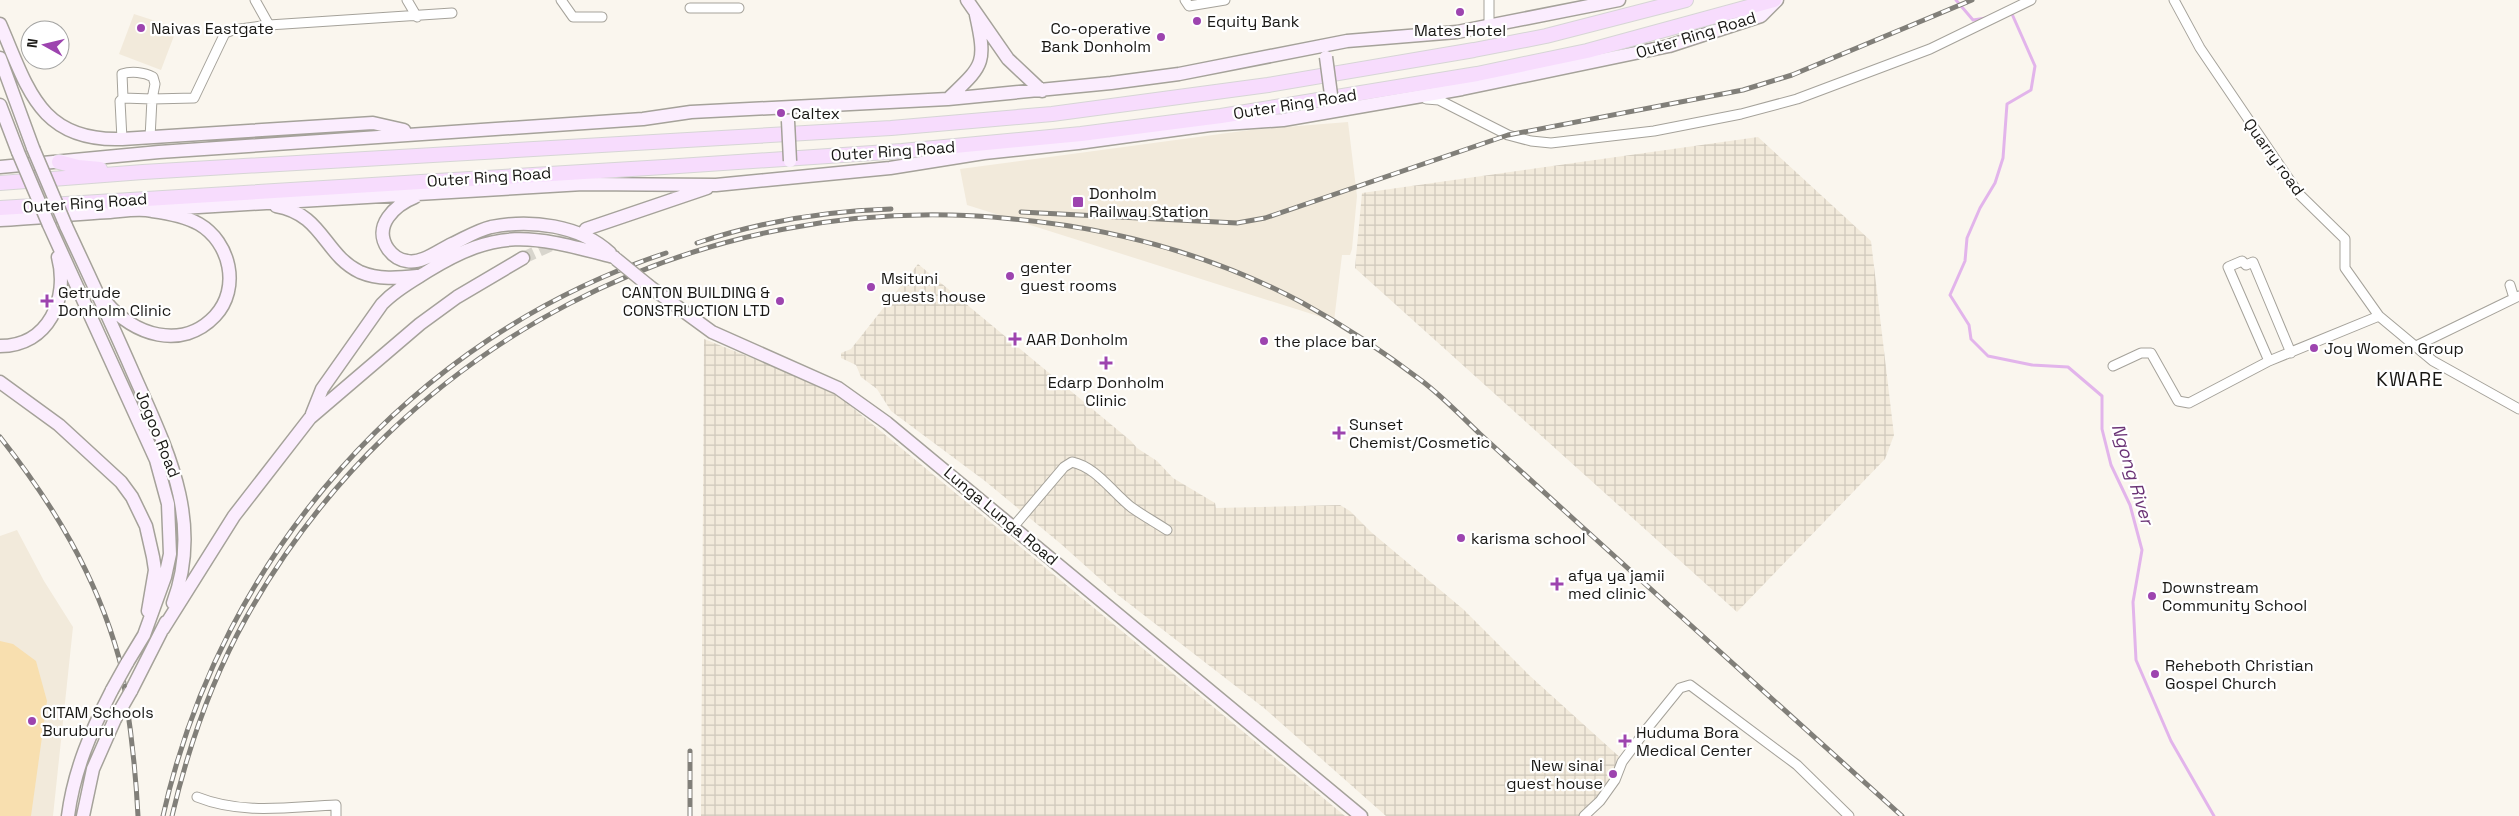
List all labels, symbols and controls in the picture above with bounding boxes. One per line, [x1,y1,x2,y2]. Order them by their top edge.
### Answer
marker: Mates Hotel [1454,6,1466,18]
street label: Outer Ring Road [1633,7,1759,63]
place label: Equity Bank [1207,11,1300,32]
marker: Equity Bank [1191,15,1203,27]
place label: Naivas Eastgate [151,18,274,39]
place label: Co-operative Bank Donholm [1041,18,1151,57]
north arrow [20,20,70,70]
place label: Mates Hotel [1414,20,1506,41]
marker: Naivas Eastgate [135,22,147,34]
marker: Co-operative Bank Donholm [1155,31,1167,43]
text: N [23,37,42,49]
street label: Outer Ring Road [1232,84,1358,124]
place label: Caltex [791,103,840,124]
marker: Caltex [775,107,787,119]
street label: Quarry road [2239,114,2309,200]
street label: Outer Ring Road [830,136,956,166]
street label: Outer Ring Road [426,162,552,192]
place label: Donholm Railway Station [1089,183,1209,222]
street label: Outer Ring Road [22,188,148,218]
marker: Donholm Railway Station [1071,195,1085,209]
place label: genter guest rooms [1020,257,1117,296]
place label: Msituni guests house [881,268,986,307]
marker: genter guest rooms [1004,270,1016,282]
marker: Msituni guests house [865,281,877,293]
place label: Getrude Donholm Clinic [58,282,171,321]
place label: CANTON BUILDING & CONSTRUCTION LTD [621,282,770,321]
marker: Getrude Donholm Clinic [40,294,54,308]
marker: CANTON BUILDING & CONSTRUCTION LTD [774,295,786,307]
place label: AAR Donholm [1026,329,1128,350]
place label: the place bar [1274,331,1377,352]
marker: AAR Donholm [1008,332,1022,346]
marker: the place bar [1258,335,1270,347]
place label: Joy Women Group [2324,338,2464,359]
marker: Joy Women Group [2308,342,2320,354]
marker: Edarp Donholm Clinic [1099,356,1113,370]
district label: KWARE [2376,367,2444,392]
place label: Edarp Donholm Clinic [1048,372,1164,411]
street label: Jogoo Road [131,387,185,481]
place label: Sunset Chemist/Cosmetic [1349,414,1490,453]
water label: Ngong River [2107,421,2160,529]
marker: Sunset Chemist/Cosmetic [1333,427,1345,439]
street label: Lunga Lunga Road [939,462,1063,570]
place label: karisma school [1471,528,1586,549]
marker: karisma school [1455,532,1467,544]
place label: afya ya jamii med clinic [1568,565,1665,604]
marker: afya ya jamii med clinic [1550,577,1564,591]
place label: Downstream Community School [2162,577,2307,616]
marker: Downstream Community School [2146,590,2158,602]
place label: Reheboth Christian Gospel Church [2165,655,2314,694]
marker: Reheboth Christian Gospel Church [2149,668,2161,680]
place label: CITAM Schools Buruburu [42,702,154,741]
marker: CITAM Schools Buruburu [26,715,38,727]
place label: Huduma Bora Medical Center [1636,722,1752,761]
marker: Huduma Bora Medical Center [1618,734,1632,748]
place label: New sinai guest house [1506,755,1603,794]
marker: New sinai guest house [1607,768,1619,780]

